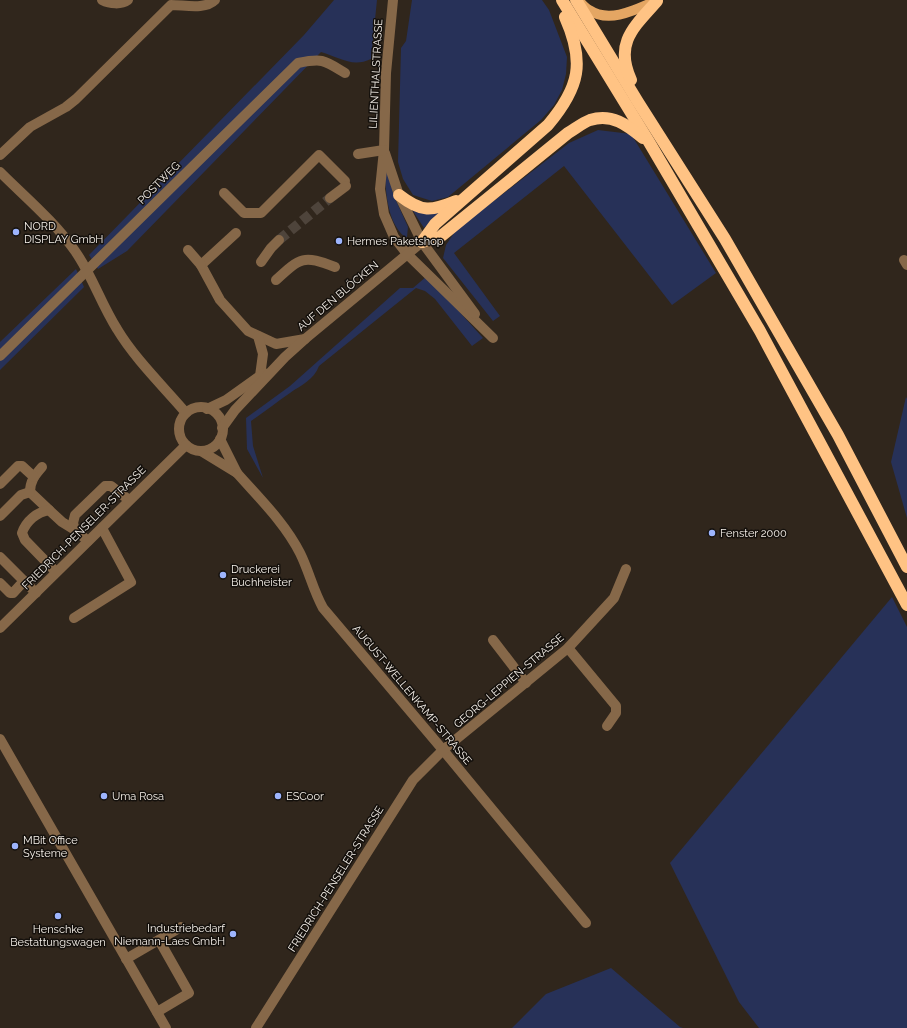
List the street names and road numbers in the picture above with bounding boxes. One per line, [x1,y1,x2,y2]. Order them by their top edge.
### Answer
street label: LILIENTHALSTRASSE [367,18,385,129]
street label: POSTWEG [135,159,183,207]
street label: AUF DEN BLÖCKEN [295,258,381,334]
street label: FRIEDRICH-PENSELER-STRASSE [20,463,149,592]
street label: AUGUST-WELLENKAMP-STRASSE [350,623,474,768]
street label: GEORG-LEPPIEN-STRASSE [451,631,567,731]
street label: FRIEDRICH-PENSELER-STRASSE [286,803,387,954]

